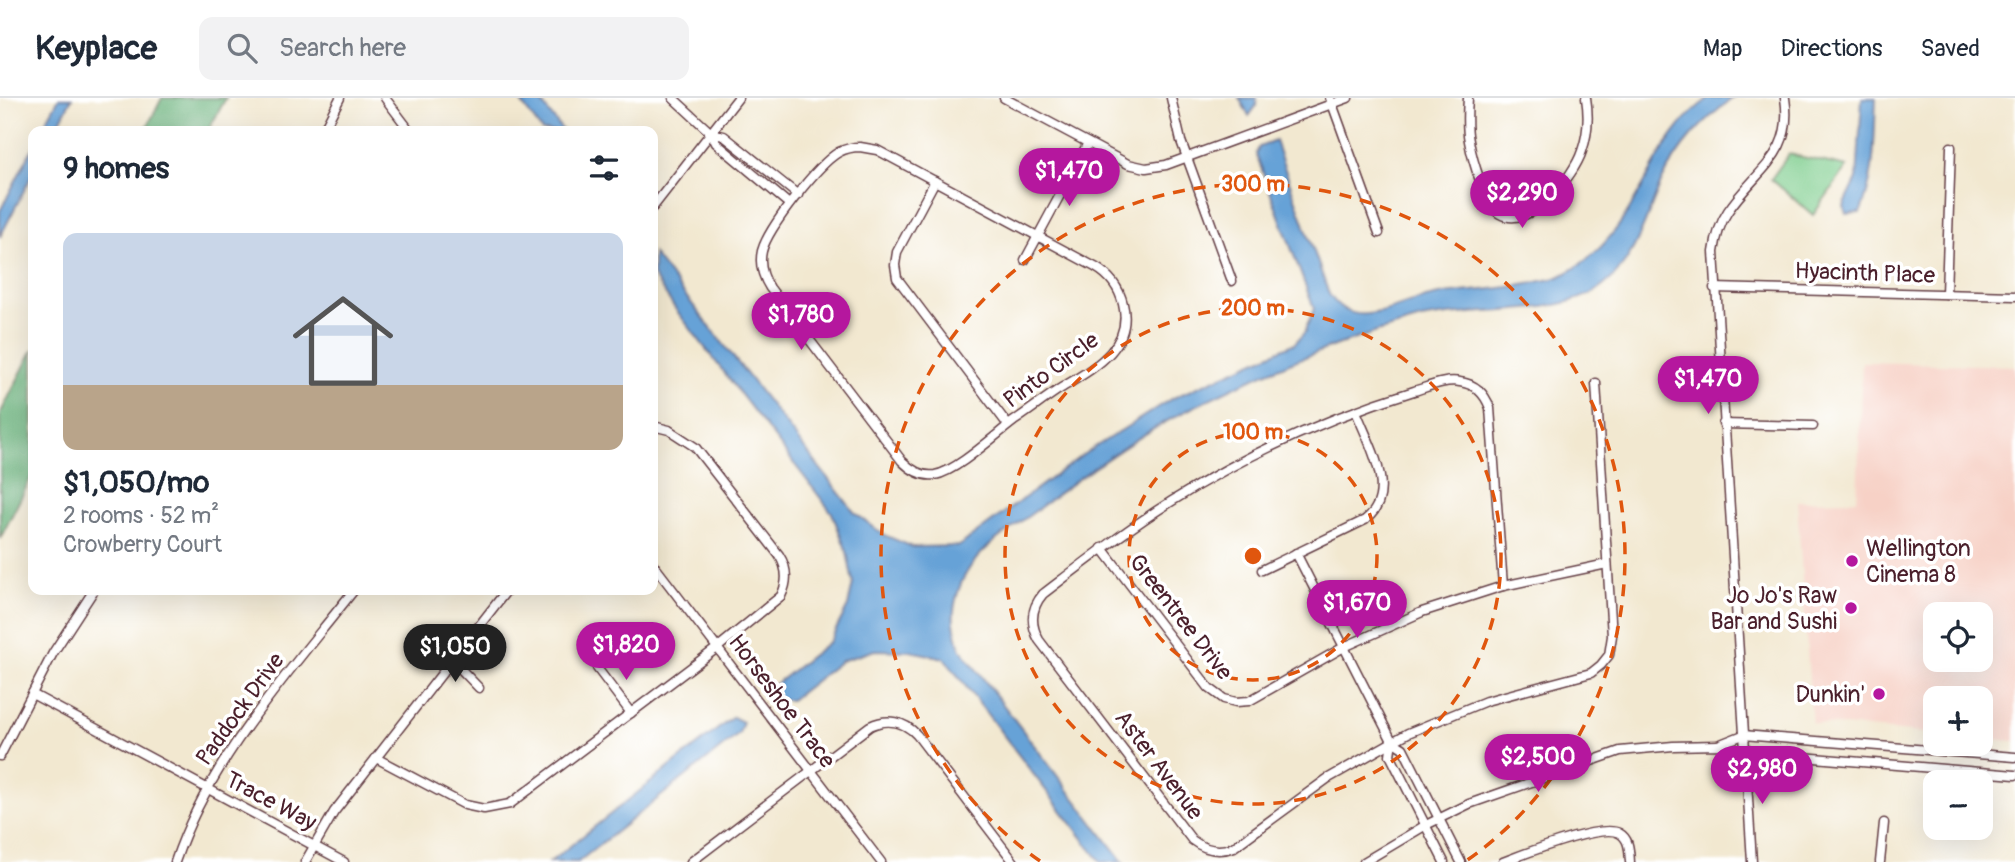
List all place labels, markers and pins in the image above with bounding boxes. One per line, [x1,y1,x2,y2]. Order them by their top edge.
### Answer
pin: $1,470 [1012,148,1126,208]
pin: $2,290 [1465,170,1579,230]
pin: $1,780 [744,292,858,352]
pin: $1,470 [1651,356,1765,416]
place label: Wellington Cinema 8 [1866,534,1971,589]
centre of rings [1241,544,1265,568]
marker: Wellington Cinema 8 [1844,553,1860,569]
pin: $1,670 [1300,580,1414,640]
place label: Jo Jo's Raw Bar and Sushi [1710,581,1837,636]
marker: Jo Jo's Raw Bar and Sushi [1843,600,1859,616]
pin: $1,820 [569,622,683,682]
pin: $1,050 [398,624,512,684]
place label: Dunkin' [1795,680,1865,709]
marker: Dunkin' [1871,686,1887,702]
pin: $2,500 [1481,734,1595,794]
pin: $2,980 [1705,746,1819,806]

